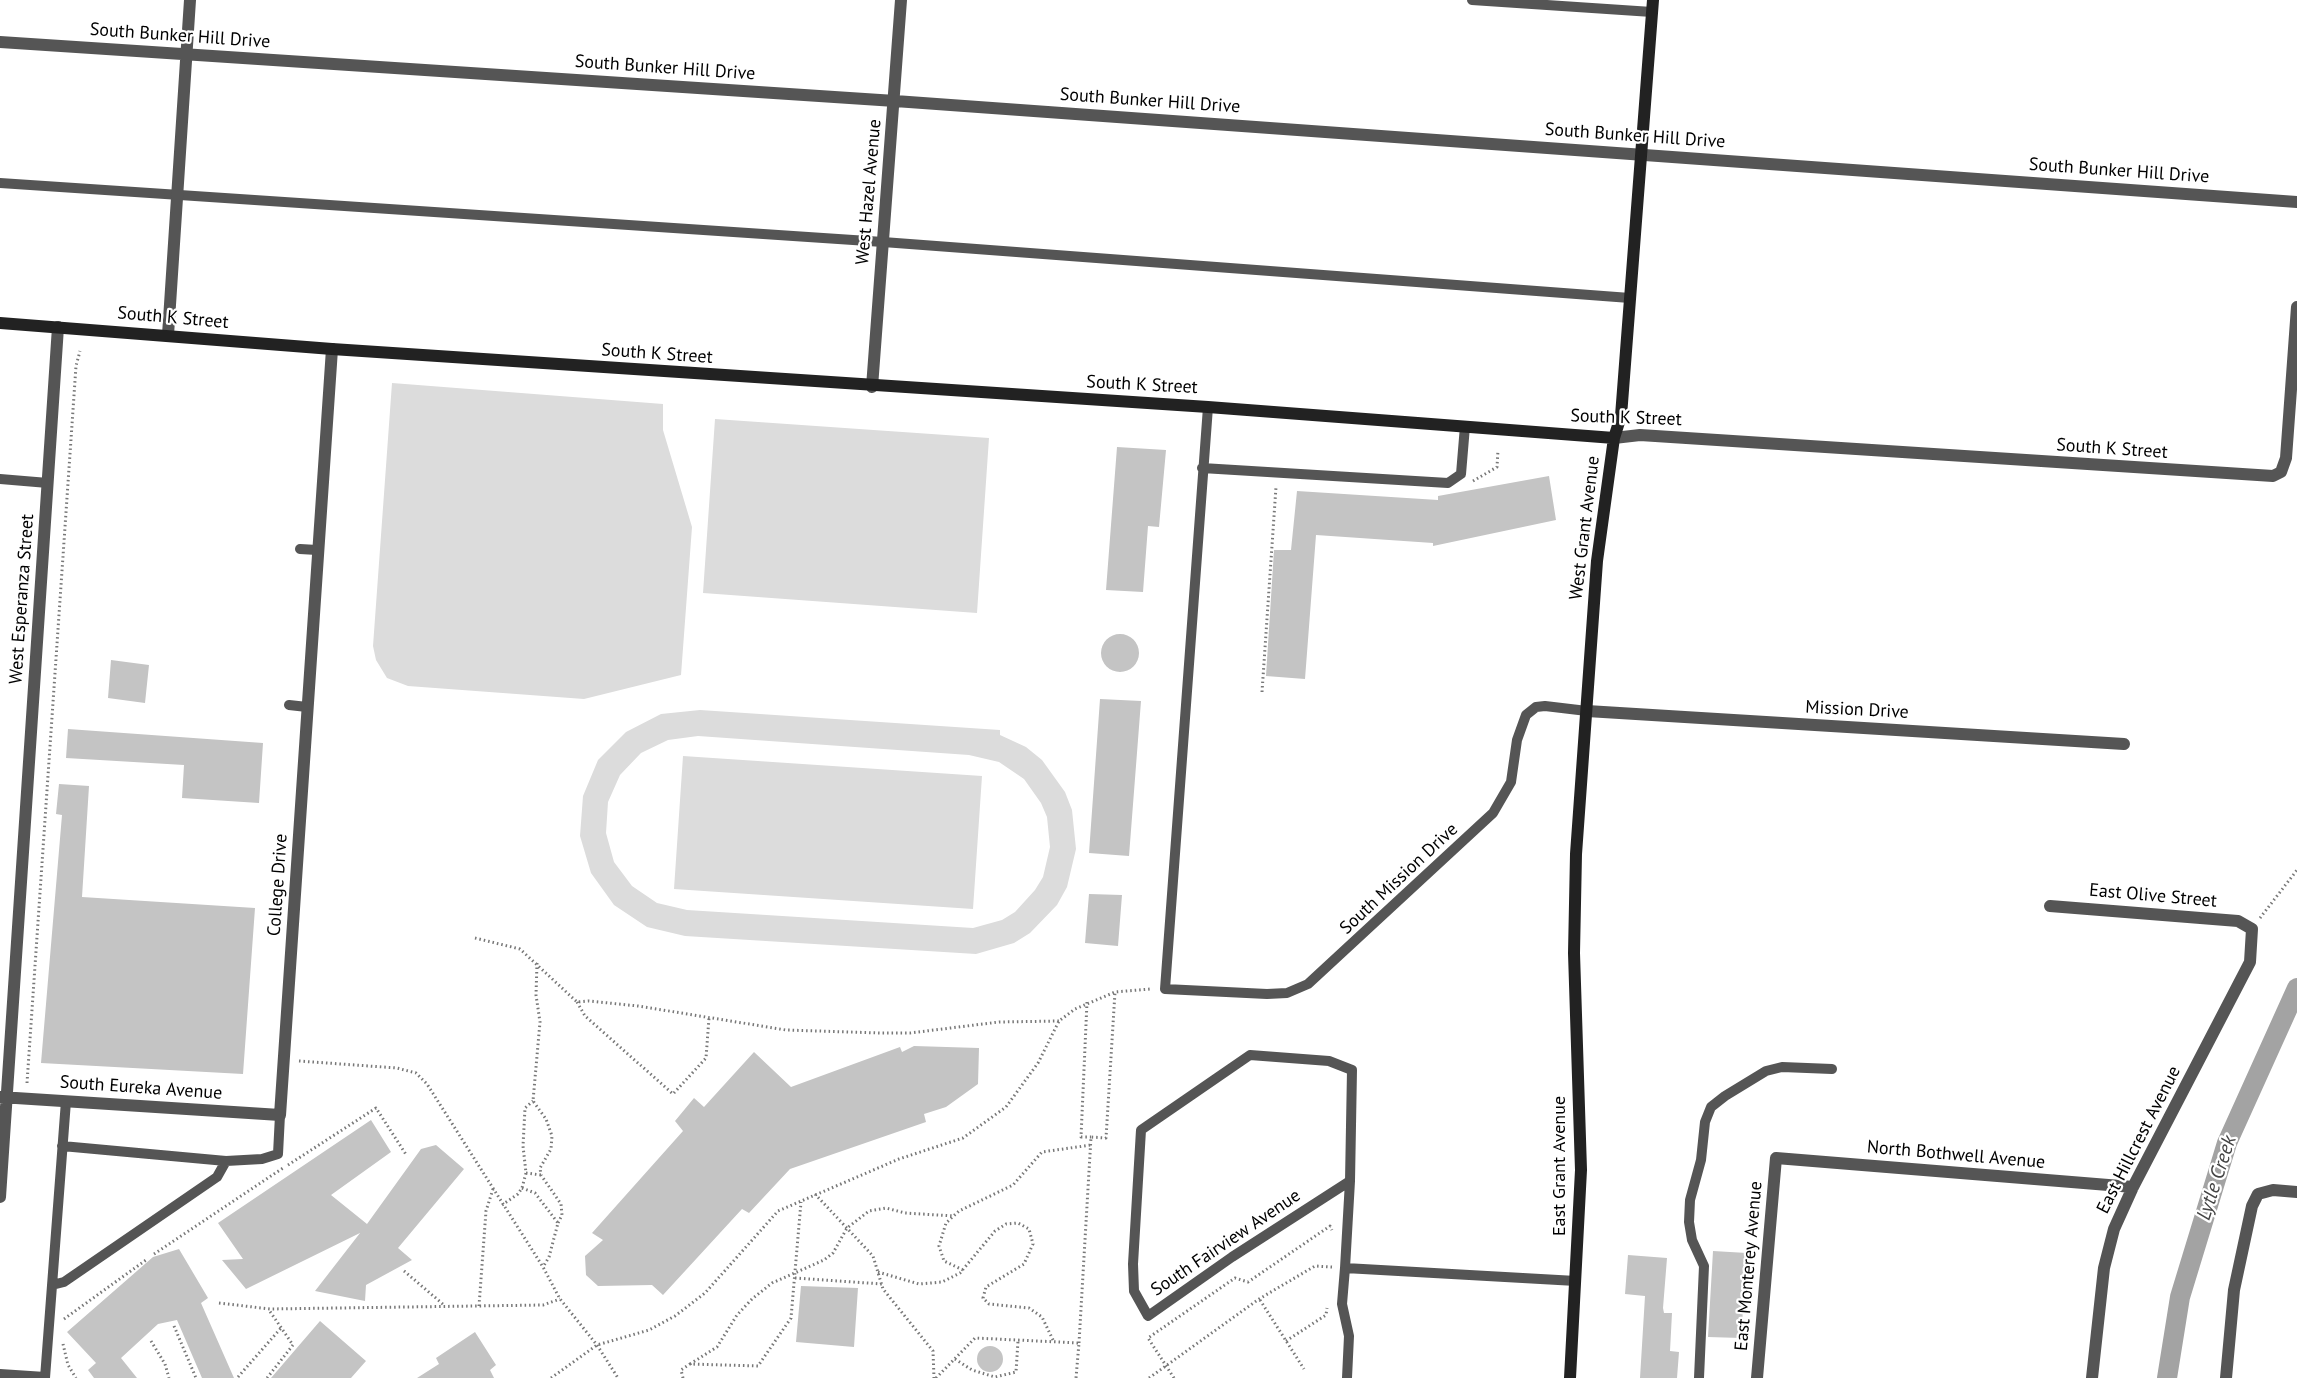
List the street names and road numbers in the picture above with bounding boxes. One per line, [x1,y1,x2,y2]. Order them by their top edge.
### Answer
street label: South Bunker Hill Drive [89,19,271,53]
street label: South Bunker Hill Drive [574,51,756,85]
street label: South Bunker Hill Drive [1059,84,1241,118]
street label: West Hazel Avenue [852,118,886,266]
street label: South Bunker Hill Drive [1544,119,1726,153]
street label: South Bunker Hill Drive [2028,154,2210,188]
street label: South K Street [117,302,229,334]
street label: South K Street [601,339,713,369]
street label: South K Street [1086,371,1198,399]
street label: South K Street [1570,405,1682,431]
street label: South K Street [2056,434,2168,464]
street label: West Grant Avenue [1565,455,1605,601]
street label: West Esperanza Street [5,513,39,685]
street label: Mission Drive [1805,697,1909,723]
street label: South Mission Drive [1336,819,1462,939]
street label: College Drive [264,833,292,937]
street label: East Olive Street [2088,880,2218,912]
street label: East Hillcrest Avenue [2092,1063,2186,1217]
street label: South Eureka Avenue [59,1072,223,1104]
street label: East Grant Avenue [1549,1096,1571,1236]
street label: North Bothwell Avenue [1866,1136,2046,1174]
street label: East Monterey Avenue [1731,1180,1767,1352]
street label: South Fairview Avenue [1147,1185,1305,1301]

